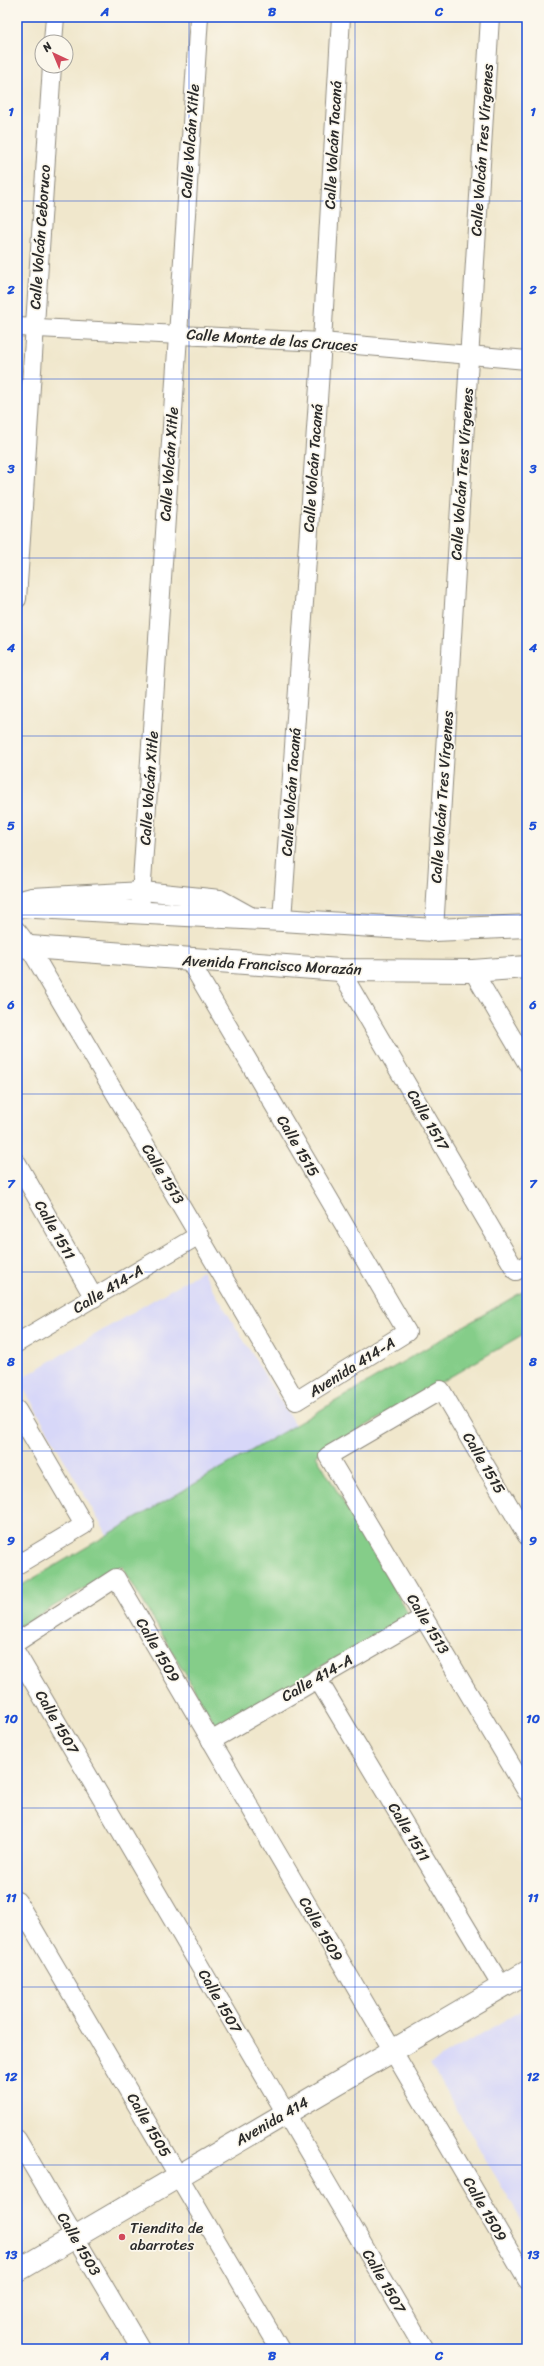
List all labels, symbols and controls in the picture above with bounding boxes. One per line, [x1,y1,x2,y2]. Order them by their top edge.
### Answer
text: A [100,0,109,23]
text: B [268,0,277,23]
text: C [434,0,444,23]
north arrow [34,34,74,74]
text: N [37,37,57,57]
street label: Calle Volcán Tres Vírgenes [463,63,501,237]
street label: Calle Volcán Tacaná [317,80,349,210]
street label: Calle Volcán Xitle [173,83,207,199]
text: 1 [8,100,14,123]
text: 1 [530,100,536,123]
street label: Calle Volcán Ceboruco [22,163,58,310]
text: 2 [6,278,15,301]
text: 2 [528,278,537,301]
street label: Calle Monte de las Cruces [186,321,358,359]
street label: Calle Volcán Tres Vírgenes [443,387,481,561]
street label: Calle Volcán Tacaná [296,403,330,533]
street label: Calle Volcán Xitle [152,406,186,522]
text: 3 [6,457,15,480]
text: 3 [528,457,537,480]
text: 4 [6,636,16,659]
text: 4 [528,636,538,659]
street label: Calle Volcán Tres Vírgenes [423,710,461,884]
street label: Calle Volcán Tacaná [274,727,308,857]
street label: Calle Volcán Xitle [132,730,166,846]
text: 5 [7,814,15,837]
text: 5 [529,814,537,837]
street label: Avenida Francisco Morazán [181,947,362,983]
text: 6 [6,993,15,1016]
text: 6 [528,993,537,1016]
street label: Calle 1517 [400,1084,457,1157]
street label: Calle 1515 [270,1110,326,1182]
street label: Calle 1513 [135,1138,191,1210]
text: 7 [7,1172,16,1195]
text: 7 [529,1172,538,1195]
street label: Calle 1511 [27,1195,83,1265]
street label: Calle 414-A [67,1258,149,1320]
street label: Avenida 414-A [303,1330,400,1405]
text: 8 [6,1350,15,1373]
text: 8 [528,1350,537,1373]
street label: Calle 1515 [456,1427,512,1499]
text: 9 [7,1529,15,1552]
text: 9 [529,1529,537,1552]
street label: Calle 1513 [400,1588,456,1660]
street label: Calle 1509 [129,1613,187,1687]
street label: Calle 414-A [276,1647,358,1709]
street label: Calle 1507 [28,1685,87,1760]
text: 10 [4,1707,18,1730]
text: 10 [526,1707,540,1730]
street label: Calle 1511 [381,1797,437,1867]
text: 11 [5,1886,17,1909]
text: 11 [527,1886,539,1909]
street label: Calle 1509 [292,1892,350,1966]
street label: Calle 1507 [191,1964,250,2039]
text: 12 [4,2065,18,2088]
text: 12 [526,2065,540,2088]
street label: Calle 1505 [120,2088,178,2162]
street label: Avenida 414 [229,2089,314,2153]
street label: Calle 1509 [456,2172,514,2246]
street label: Calle 1503 [50,2207,108,2281]
place label: Tiendita de abarrotes [130,2215,204,2258]
marker: Tiendita de abarrotes [117,2232,127,2242]
text: 13 [5,2243,18,2266]
text: 13 [527,2243,540,2266]
street label: Calle 1507 [355,2244,414,2319]
text: A [100,2344,109,2366]
text: B [268,2344,277,2366]
text: C [434,2344,444,2366]

